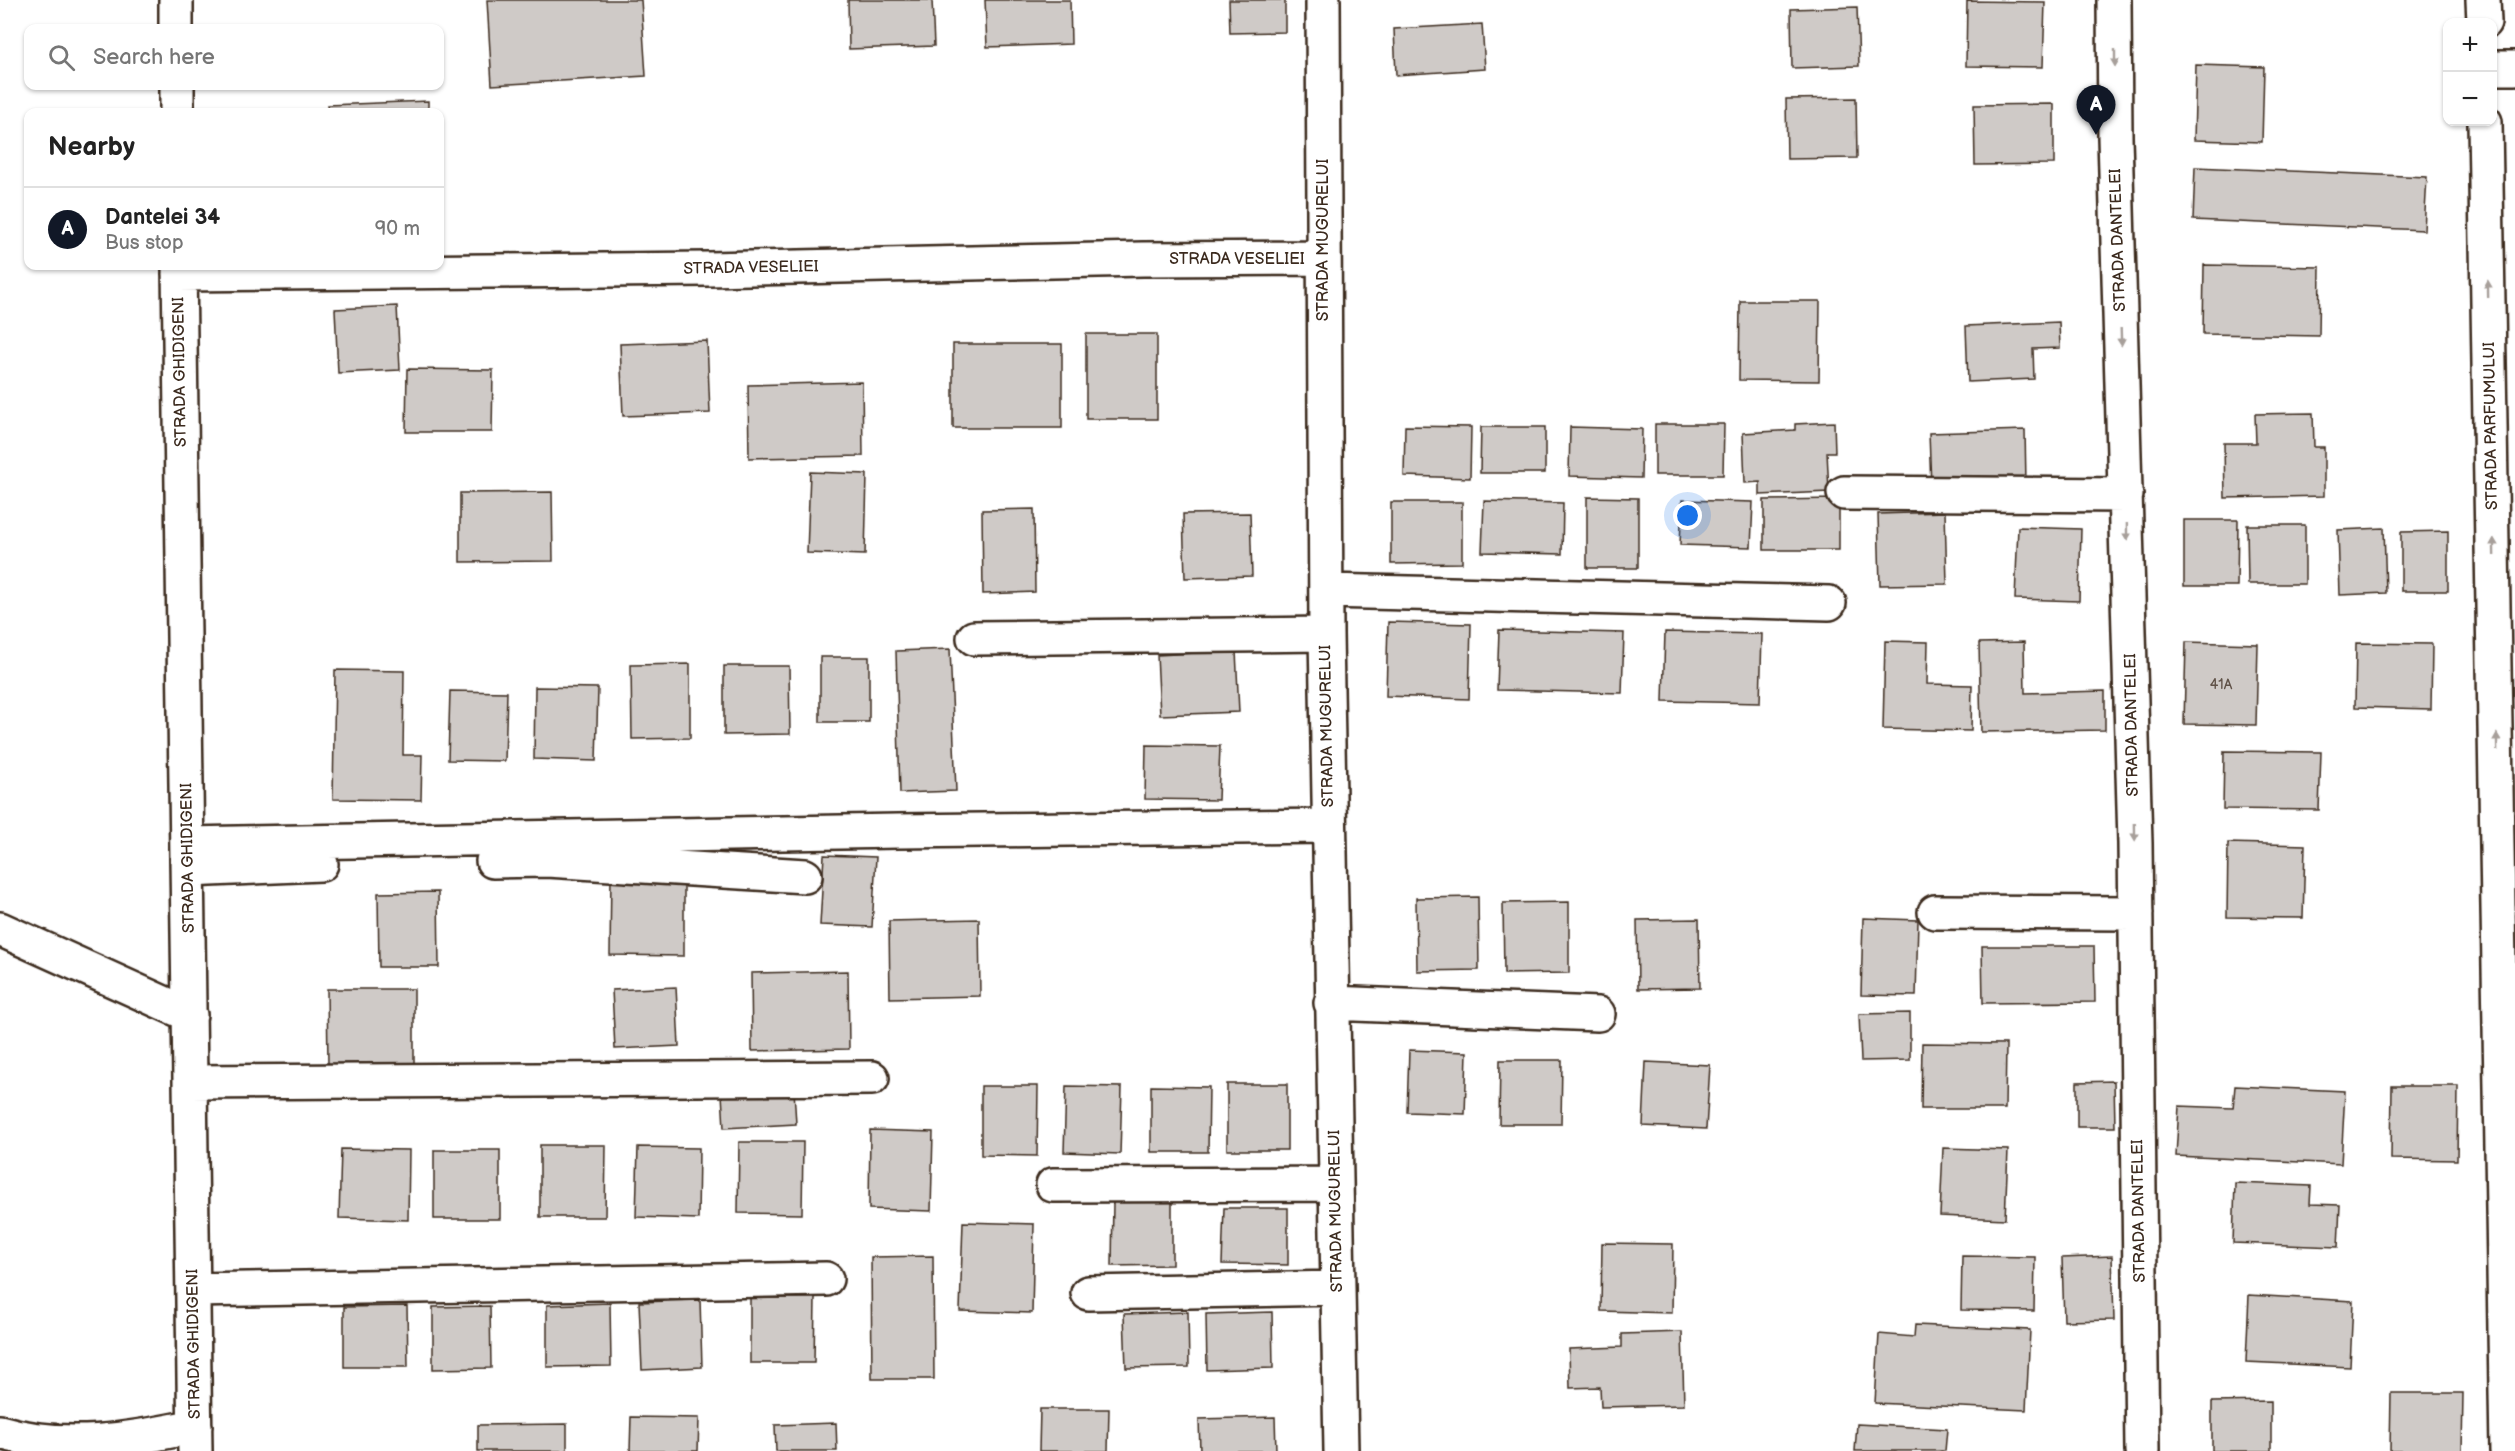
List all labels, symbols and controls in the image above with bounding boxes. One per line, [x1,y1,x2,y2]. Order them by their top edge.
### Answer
map controls [2443,18,2497,126]
button: + [2443,18,2497,72]
search box [24,24,444,90]
icon: search [45,41,78,74]
text: Search here [93,44,215,71]
one-way arrow [2110,49,2120,68]
button: − [2443,72,2497,126]
pin: A [2076,86,2116,135]
text: Nearby [48,132,135,163]
street label: STRADA MUGURELUI [1314,159,1333,321]
street label: STRADA DANTELEI [2106,168,2130,312]
text: Dantelei 34 [105,204,220,231]
text: A [61,217,74,241]
text: 90 m [375,217,420,241]
text: Bus stop [105,231,184,255]
street label: STRADA VESELIEI [1169,250,1305,269]
street label: STRADA VESELIEI [683,257,819,279]
one-way arrow [2484,279,2493,298]
street label: STRADA GHIDIGENI [169,297,191,447]
one-way arrow [2117,328,2126,347]
street label: STRADA PARFUMULUI [2480,342,2502,510]
your location [1673,501,1702,530]
one-way arrow [2122,523,2132,542]
one-way arrow [2489,537,2498,556]
street label: STRADA MUGURELUI [1316,645,1338,807]
street label: STRADA DANTELEI [2121,653,2143,797]
house number: 41A [2210,676,2233,693]
one-way arrow [2492,732,2502,751]
street label: STRADA GHIDIGENI [177,783,199,933]
one-way arrow [2130,823,2139,842]
street label: STRADA MUGURELUI [1325,1130,1347,1292]
street label: STRADA DANTELEI [2128,1139,2150,1283]
street label: STRADA GHIDIGENI [183,1269,205,1419]

